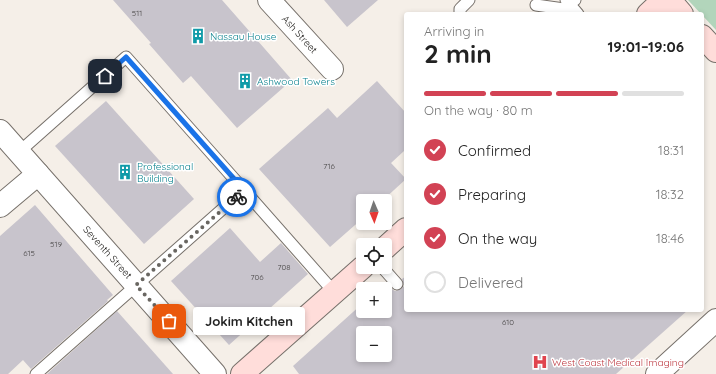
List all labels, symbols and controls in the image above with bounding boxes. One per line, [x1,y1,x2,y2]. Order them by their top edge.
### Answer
house number: 511 [132,8,142,18]
street label: Ash Street [279,13,321,57]
text: Arriving in [424,23,484,39]
building icon: Nassau House [189,27,207,45]
place label: Nassau House [210,30,277,43]
text: 2 min [424,37,492,70]
text: 19:01–19:06 [607,37,684,56]
pin [88,59,122,93]
icon: home [94,65,116,87]
building icon: Ashwood Towers [236,72,254,90]
place label: Ashwood Towers [257,75,335,88]
text: On the way · 80 m [424,102,533,118]
icon: check [424,139,446,161]
text: Confirmed [458,141,531,160]
text: 18:31 [658,142,684,158]
place label: Professional Building [137,160,193,185]
house number: 716 [323,161,336,171]
building icon: Professional Building [116,163,134,181]
courier [217,177,257,217]
icon: check [424,183,446,205]
text: Preparing [458,185,526,204]
icon: bike [226,186,248,208]
text: 18:32 [656,186,684,202]
north arrow [356,194,392,230]
map controls [356,194,392,362]
street label: Seventh Street [80,223,135,282]
icon: check [424,227,446,249]
text: On the way [458,229,537,248]
text: 18:46 [656,230,684,246]
button: locate [356,238,392,274]
house number: 519 [50,239,62,249]
house number: 615 [23,248,35,258]
house number: 708 [277,262,291,272]
house number: 706 [250,272,264,282]
text: Delivered [458,273,523,292]
button: + [356,282,392,318]
pin [152,304,186,338]
callout: Jokim Kitchen [193,307,305,335]
icon: bag [158,310,180,332]
text: Jokim Kitchen [205,313,293,329]
house number: 610 [502,317,514,327]
button: − [356,326,392,362]
hospital icon: West Coast Medical Imaging [531,353,549,371]
place label: West Coast Medical Imaging [552,356,684,369]

